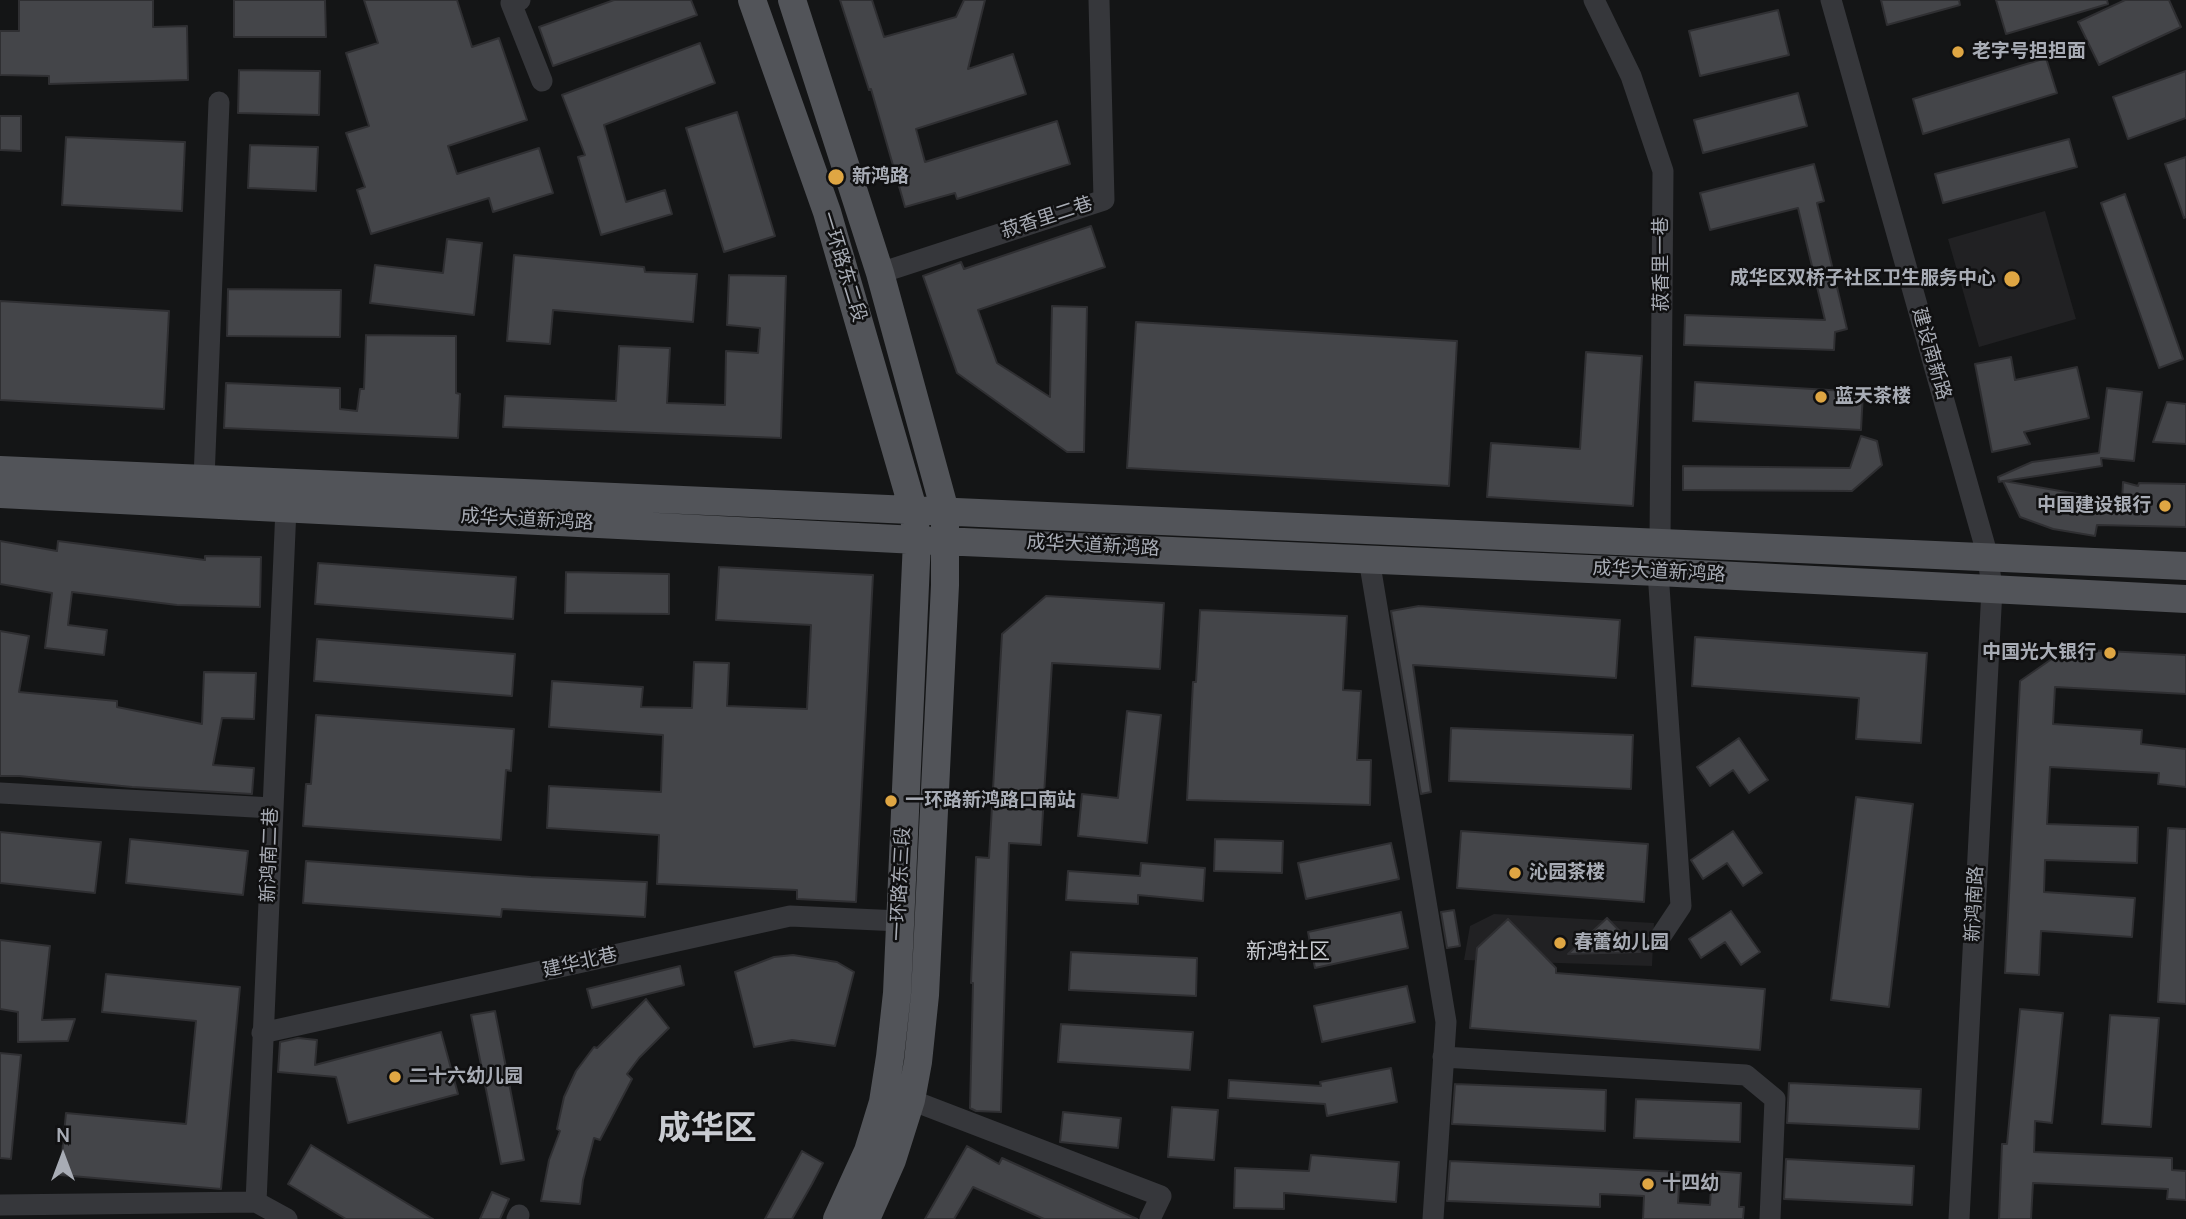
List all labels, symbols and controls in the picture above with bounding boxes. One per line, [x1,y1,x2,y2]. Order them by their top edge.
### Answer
place label: 老字号担担面 [1972,41,2086,63]
marker: 老字号担担面 [1950,44,1966,60]
place label: 新鸿路 [852,166,909,188]
marker: 新鸿路 [826,167,846,187]
street label: 菽香里二巷 [998,192,1096,244]
street label: 一环路东二段 [815,209,871,325]
street label: 菽香里一巷 [1651,217,1673,311]
place label: 成华区双桥子社区卫生服务中心 [1730,268,1996,290]
marker: 成华区双桥子社区卫生服务中心 [2002,269,2022,289]
street label: 建设南新路 [1907,305,1955,403]
place label: 蓝天茶楼 [1835,386,1911,408]
marker: 蓝天茶楼 [1813,389,1829,405]
place label: 中国建设银行 [2037,495,2151,517]
marker: 中国建设银行 [2157,498,2173,514]
street label: 成华大道新鸿路 [460,505,594,535]
street label: 成华大道新鸿路 [1026,531,1160,561]
street label: 成华大道新鸿路 [1592,557,1726,587]
place label: 中国光大银行 [1982,642,2096,664]
marker: 中国光大银行 [2102,645,2118,661]
place label: 一环路新鸿路口南站 [905,790,1076,812]
marker: 一环路新鸿路口南站 [883,793,899,809]
street label: 新鸿南二巷 [257,807,283,903]
street label: 一环路东三段 [887,826,915,942]
place label: 沁园茶楼 [1529,862,1605,884]
marker: 沁园茶楼 [1507,865,1523,881]
street label: 新鸿南路 [1962,865,1988,943]
place label: 春蕾幼儿园 [1574,932,1669,954]
marker: 春蕾幼儿园 [1552,935,1568,951]
district label: 新鸿社区 [1246,939,1330,965]
street label: 建华北巷 [540,943,620,983]
place label: 二十六幼儿园 [409,1066,523,1088]
marker: 二十六幼儿园 [387,1069,403,1085]
district label: 成华区 [658,1110,756,1150]
north arrow [28,1121,98,1191]
text: N [56,1122,70,1148]
place label: 十四幼 [1662,1173,1719,1195]
marker: 十四幼 [1640,1176,1656,1192]

